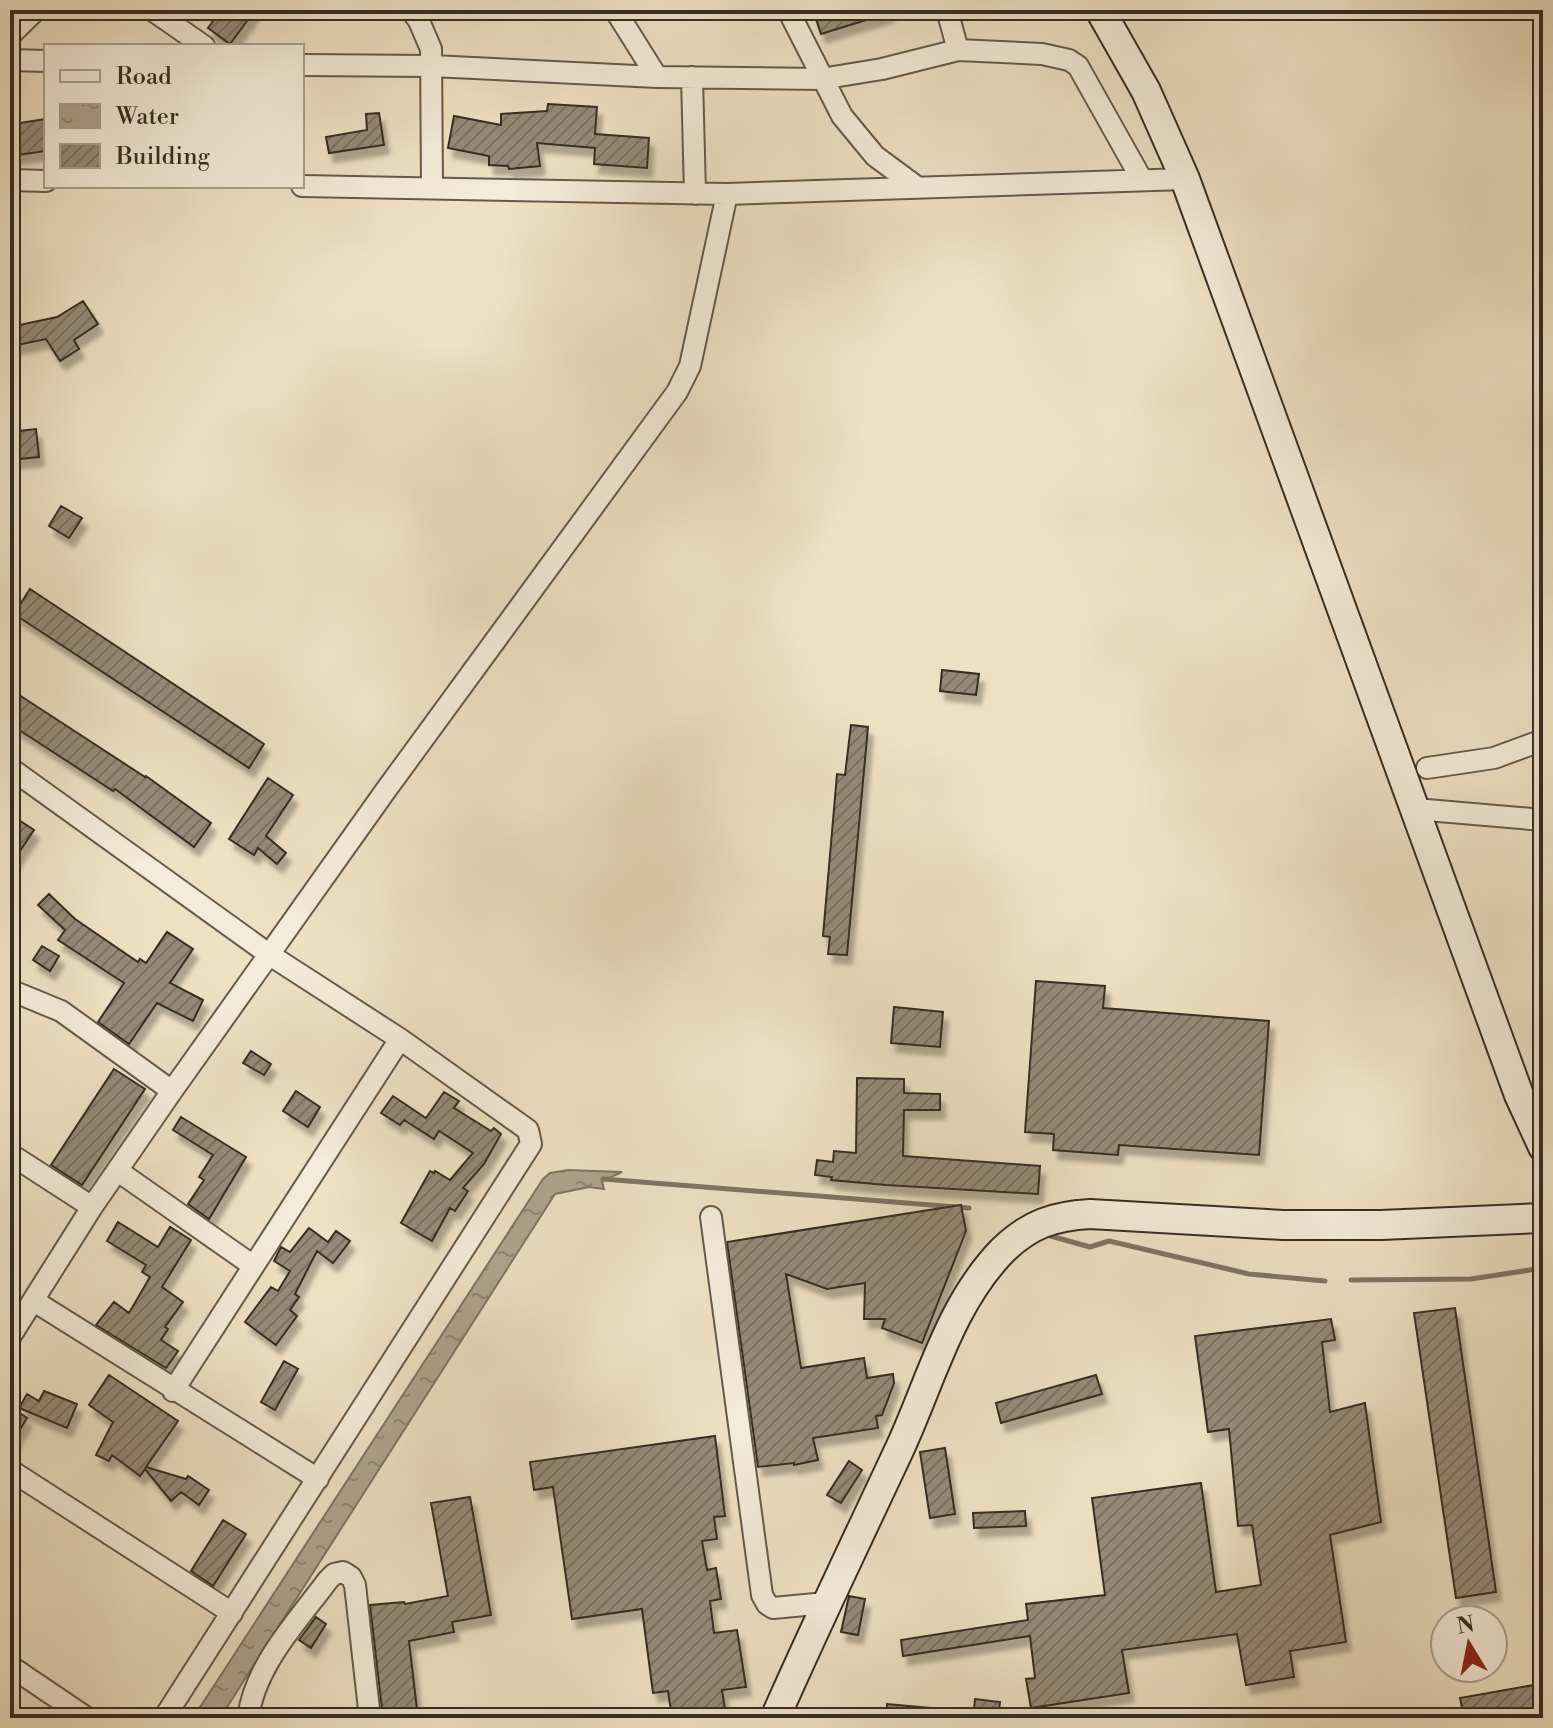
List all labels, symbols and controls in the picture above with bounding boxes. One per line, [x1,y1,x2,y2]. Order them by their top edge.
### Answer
legend [44,44,304,188]
text: Road [116,62,172,92]
text: Water [115,102,179,132]
text: Building [115,142,210,172]
north arrow [1429,1604,1509,1684]
text: N [1455,1611,1477,1641]

